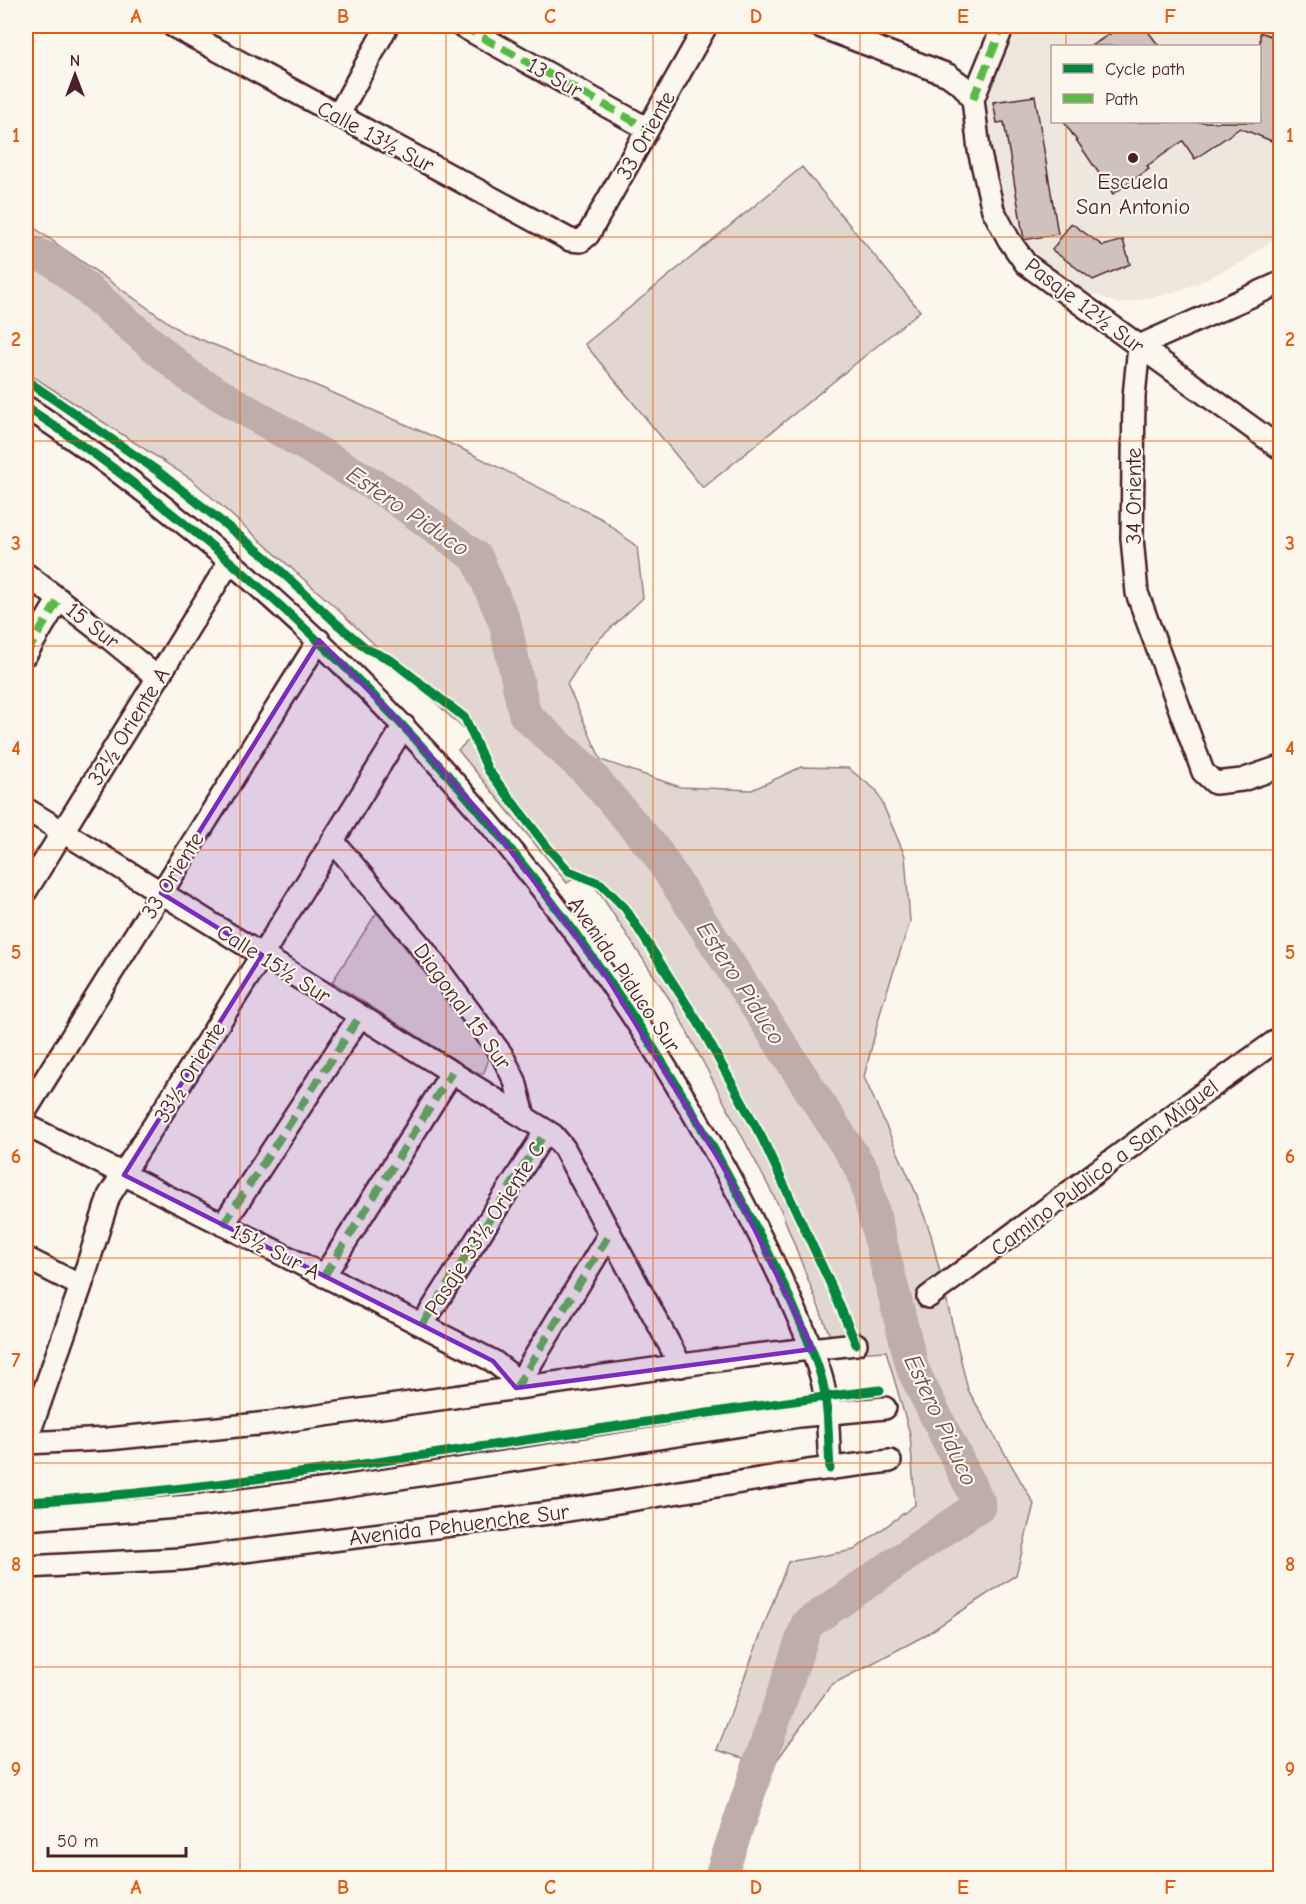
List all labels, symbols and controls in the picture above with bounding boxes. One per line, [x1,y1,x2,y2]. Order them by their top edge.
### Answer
text: A [130,5,142,28]
text: B [337,5,349,28]
text: C [544,5,556,28]
text: D [750,5,762,28]
text: E [957,5,969,28]
text: F [1164,5,1176,28]
north arrow [45,45,105,105]
legend [1051,45,1261,123]
text: N [70,52,80,70]
street label: 13 Sur [522,52,587,104]
text: Cycle path [1105,59,1185,80]
street label: 33 Oriente [611,87,681,184]
text: Path [1105,89,1138,110]
street label: Calle 13½ Sur [313,95,439,179]
text: 1 [12,124,20,147]
text: 1 [1286,124,1294,147]
marker: Escuela San Antonio [1126,151,1140,165]
place label: Escuela San Antonio [1076,169,1190,220]
street label: Pasaje 12½ Sur [1020,252,1149,359]
text: 2 [11,328,21,351]
text: 2 [1285,328,1295,351]
street label: 34 Oriente [1121,448,1147,544]
water label: Estero Piduco [341,460,475,562]
text: 3 [11,532,21,555]
text: 3 [1285,532,1295,555]
street label: 15 Sur [61,597,124,655]
street label: 32½ Oriente A [82,663,176,790]
text: 4 [11,737,21,760]
text: 4 [1285,737,1295,760]
street label: 33 Oriente [136,827,210,924]
street label: Avenida Piduco Sur [563,892,686,1057]
water label: Estero Piduco [691,916,791,1050]
street label: Calle 15½ Sur [212,919,335,1009]
street label: Diagonal 15 Sur [408,939,517,1075]
text: 5 [11,941,21,964]
text: 5 [1285,941,1295,964]
street label: 33½ Oriente [149,1017,231,1128]
street label: Camino Publico a San Miguel [986,1074,1223,1262]
street label: Pasaje 33½ Oriente C [419,1137,551,1320]
text: 6 [11,1145,21,1168]
text: 6 [1285,1145,1295,1168]
street label: 15½ Sur A [227,1218,325,1285]
text: 7 [12,1349,21,1372]
text: 7 [1286,1349,1295,1372]
water label: Estero Piduco [898,1350,984,1490]
street label: Avenida Pehuenche Sur [348,1499,571,1551]
text: 8 [11,1553,21,1576]
text: 8 [1285,1553,1295,1576]
text: 9 [11,1758,21,1781]
text: 9 [1285,1758,1295,1781]
scale bar [48,1820,186,1858]
text: 50 m [57,1831,99,1852]
text: A [130,1876,142,1899]
text: B [337,1876,349,1899]
text: C [544,1876,556,1899]
text: D [750,1876,762,1899]
text: E [957,1876,969,1899]
text: F [1164,1876,1176,1899]

